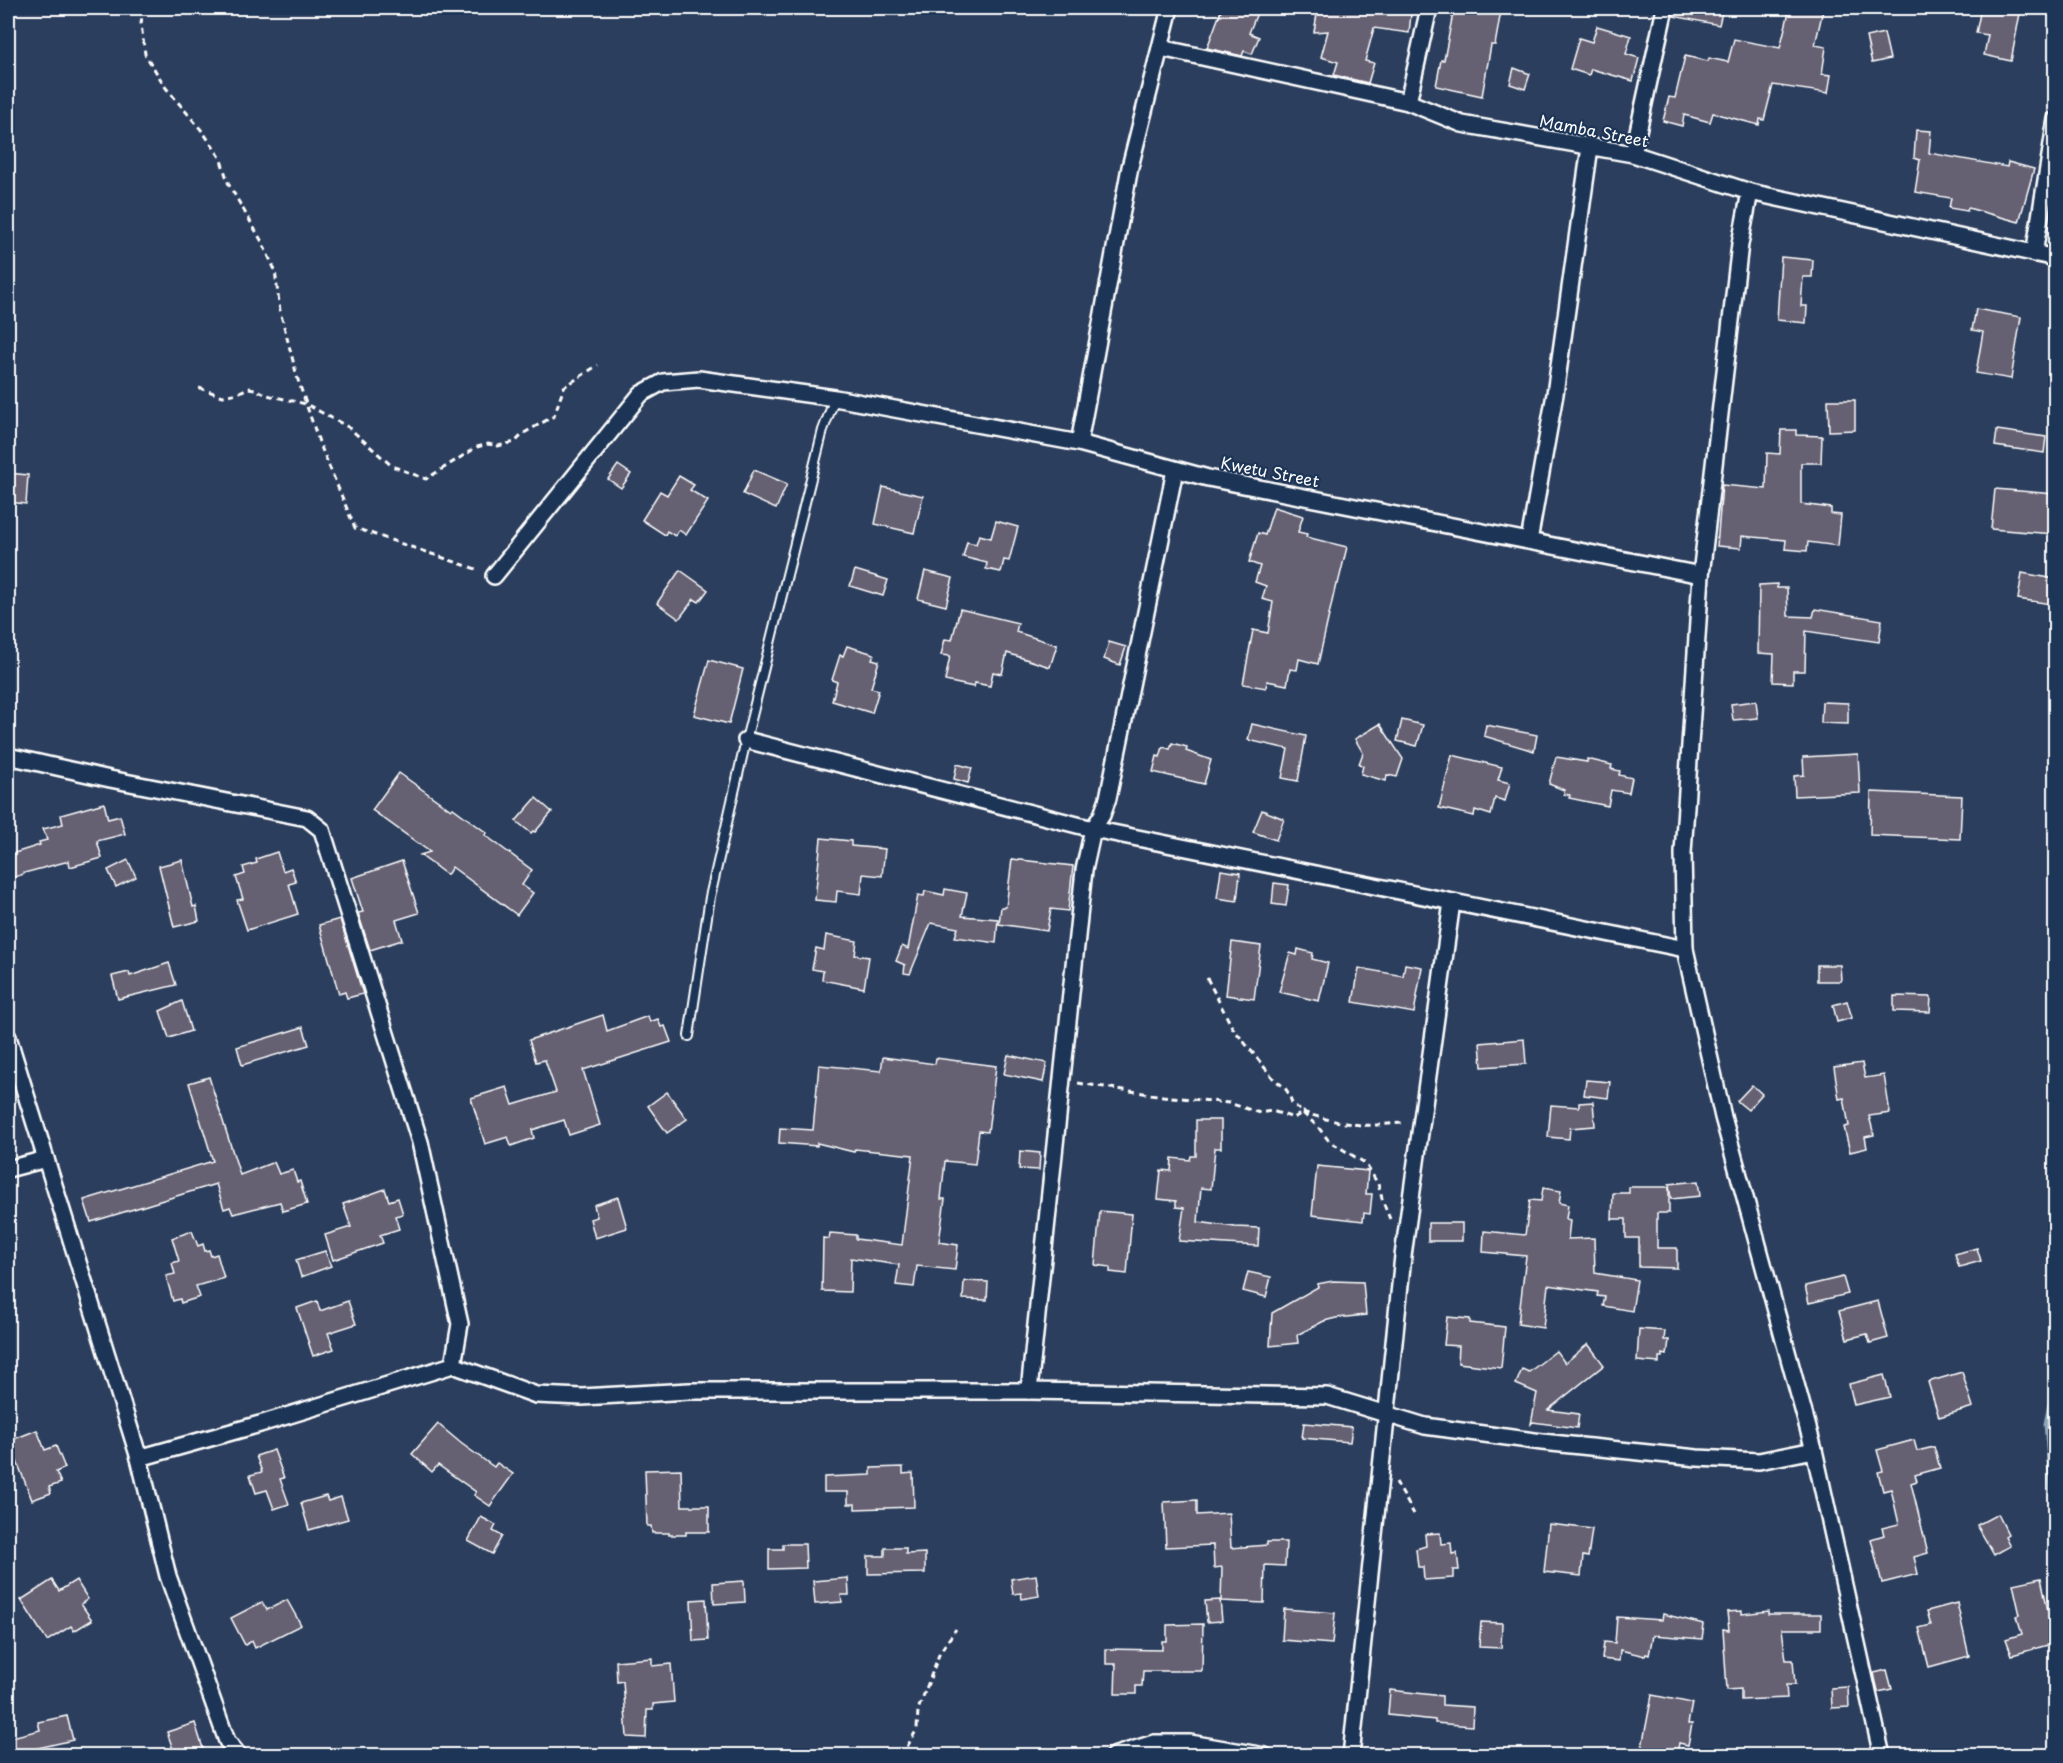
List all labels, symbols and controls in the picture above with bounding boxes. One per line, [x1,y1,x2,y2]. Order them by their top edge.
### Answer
street label: Mamba Street [1538,108,1651,152]
street label: Kwetu Street [1219,450,1322,492]

